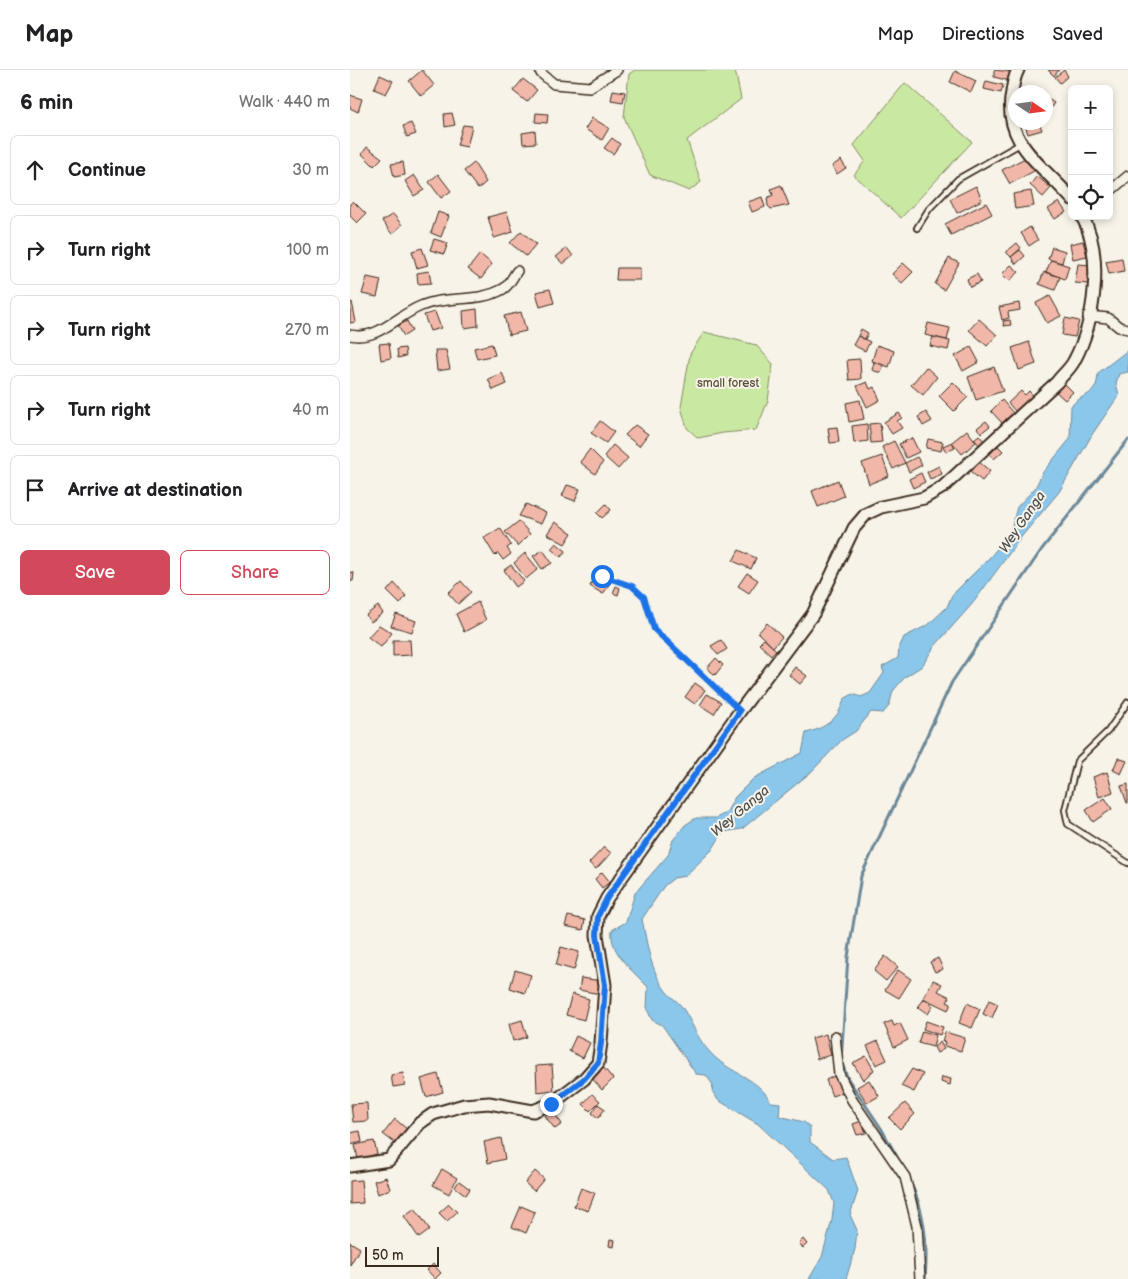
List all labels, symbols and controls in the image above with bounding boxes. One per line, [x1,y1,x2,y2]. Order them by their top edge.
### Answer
text: Map [25,20,73,49]
text: Map [878,24,914,45]
text: Directions [942,24,1024,45]
text: Saved [1052,24,1103,45]
north arrow [1008,85,1053,130]
map controls [1068,85,1113,220]
button: + [1068,85,1113,130]
text: 6 min [20,90,73,115]
text: Walk · 440 m [239,93,330,112]
button: − [1068,130,1113,175]
icon: ahead [21,156,49,184]
text: Continue [68,159,146,182]
text: 30 m [292,161,329,180]
button: locate [1068,175,1113,220]
icon: right [21,236,49,264]
text: Turn right [68,239,151,262]
text: 100 m [286,241,329,260]
icon: right [21,316,49,344]
text: Turn right [68,319,151,342]
text: 270 m [285,321,329,340]
park label: small forest [697,376,759,391]
icon: right [21,396,49,424]
text: Turn right [68,399,151,422]
text: 40 m [292,401,329,420]
icon: arrive [21,476,49,504]
text: Arrive at destination [68,479,243,502]
water label: Wey Ganga [995,488,1049,556]
button: Save [20,550,170,595]
button: Share [180,550,330,595]
route start [591,565,614,588]
water label: Wey Ganga [707,782,773,840]
route end [540,1093,563,1116]
scale bar [365,1244,439,1267]
text: 50 m [372,1247,404,1264]

